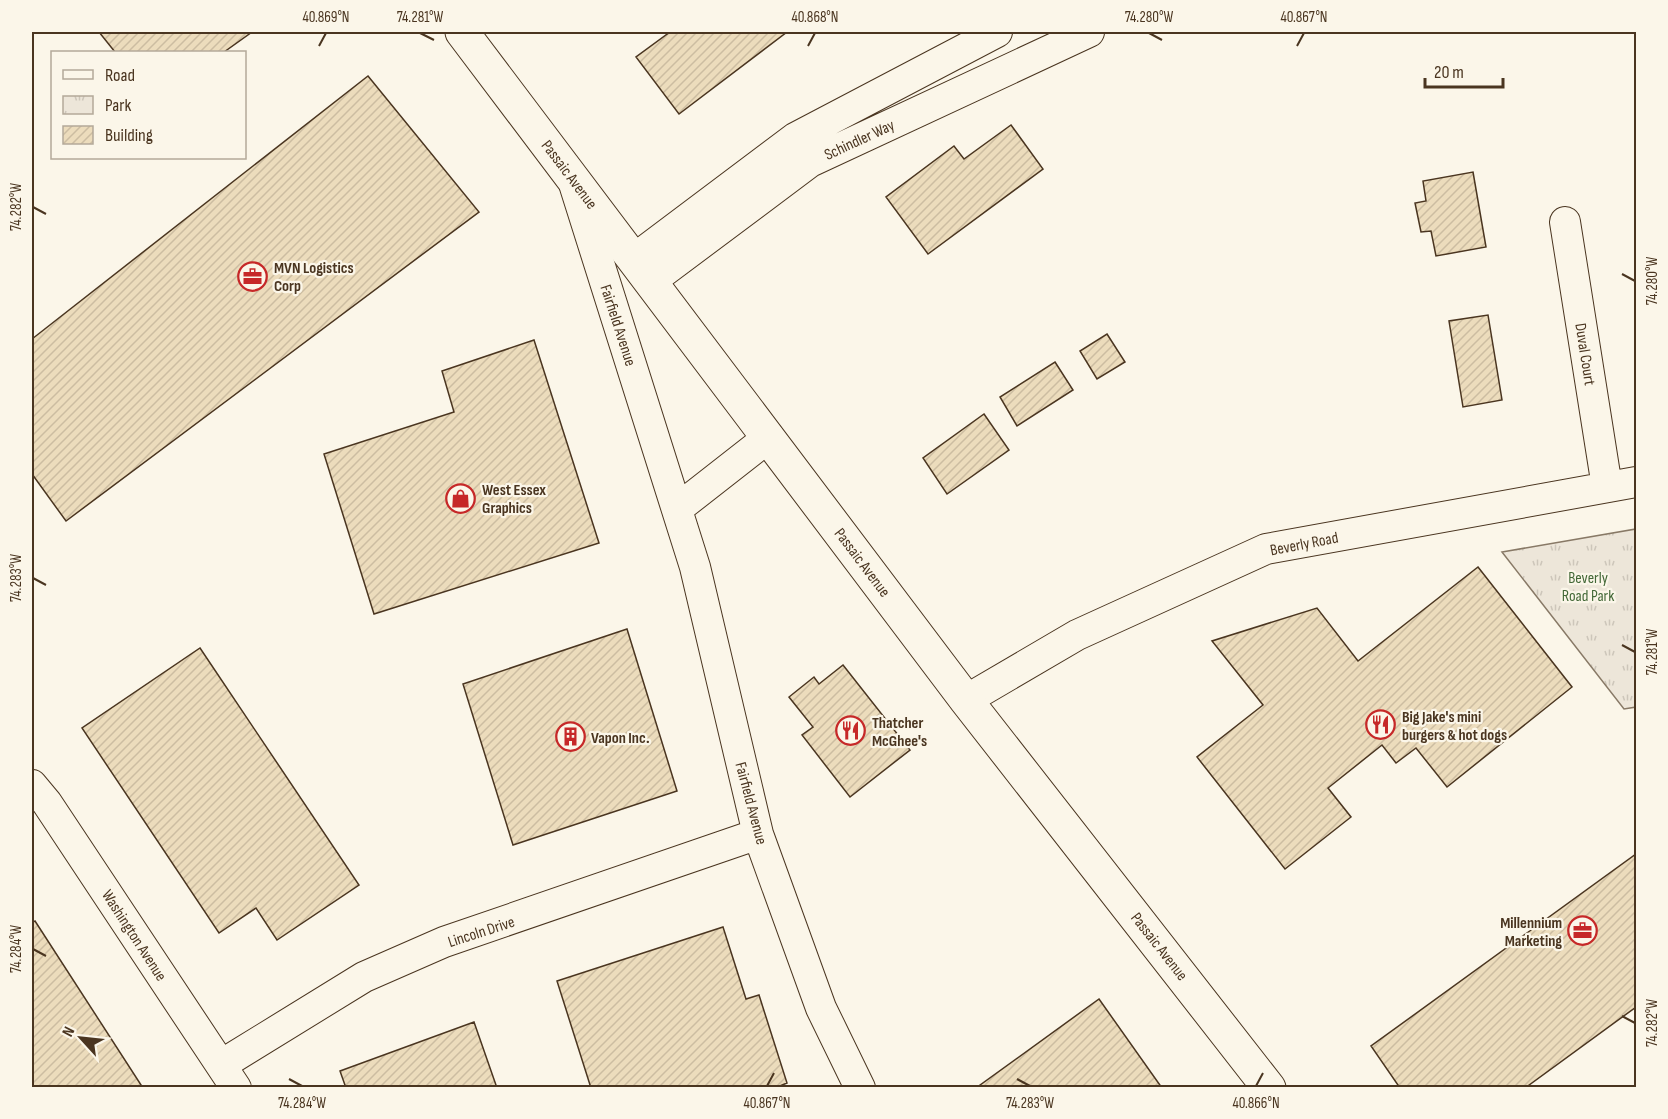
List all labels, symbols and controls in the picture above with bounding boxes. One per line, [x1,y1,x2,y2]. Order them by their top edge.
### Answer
text: 40.869°N [302,8,350,27]
text: 74.281°W [397,8,443,27]
text: 40.868°N [792,8,838,27]
text: 74.280°W [1125,8,1173,27]
text: 40.867°N [1280,8,1328,27]
legend [51,51,246,159]
scale bar [1425,51,1503,89]
text: 20 m [1434,62,1464,83]
text: Road [105,65,135,86]
text: Park [105,95,131,116]
street label: Schindler Way [821,116,898,165]
text: Building [105,125,153,146]
street label: Passaic Avenue [537,137,601,213]
text: 74.282°W [7,183,26,231]
text: 74.280°W [1643,257,1662,305]
place label: MVN Logistics Corp [274,259,354,296]
office icon: MVN Logistics Corp [237,260,269,292]
street label: Fairfield Avenue [595,282,640,369]
street label: Duval Court [1570,322,1599,387]
place label: West Essex Graphics [482,481,546,518]
shop icon: West Essex Graphics [445,482,477,514]
street label: Passaic Avenue [830,525,894,601]
street label: Beverly Road [1269,529,1340,560]
text: 74.283°W [7,554,26,602]
park label: Beverly Road Park [1562,569,1614,606]
text: 74.281°W [1643,629,1662,675]
place label: Big Jake's mini burgers & hot dogs [1402,708,1507,745]
restaurant icon: Big Jake's mini burgers & hot dogs [1365,709,1397,741]
place label: Thatcher McGhee's [872,714,927,751]
restaurant icon: Thatcher McGhee's [835,715,867,747]
building icon: Vapon Inc. [554,721,586,753]
place label: Vapon Inc. [591,729,650,748]
street label: Fairfield Avenue [730,760,771,847]
street label: Washington Avenue [97,887,170,985]
street label: Passaic Avenue [1126,909,1191,985]
street label: Lincoln Drive [446,913,517,952]
place label: Millennium Marketing [1500,914,1562,951]
office icon: Millennium Marketing [1567,915,1599,947]
text: 74.284°W [7,925,26,973]
text: 74.282°W [1643,999,1662,1047]
north arrow [51,1008,111,1068]
text: N [59,1024,79,1040]
text: 74.284°W [278,1094,326,1113]
text: 40.867°N [743,1094,791,1113]
text: 74.283°W [1006,1094,1054,1113]
text: 40.866°N [1232,1094,1280,1113]

